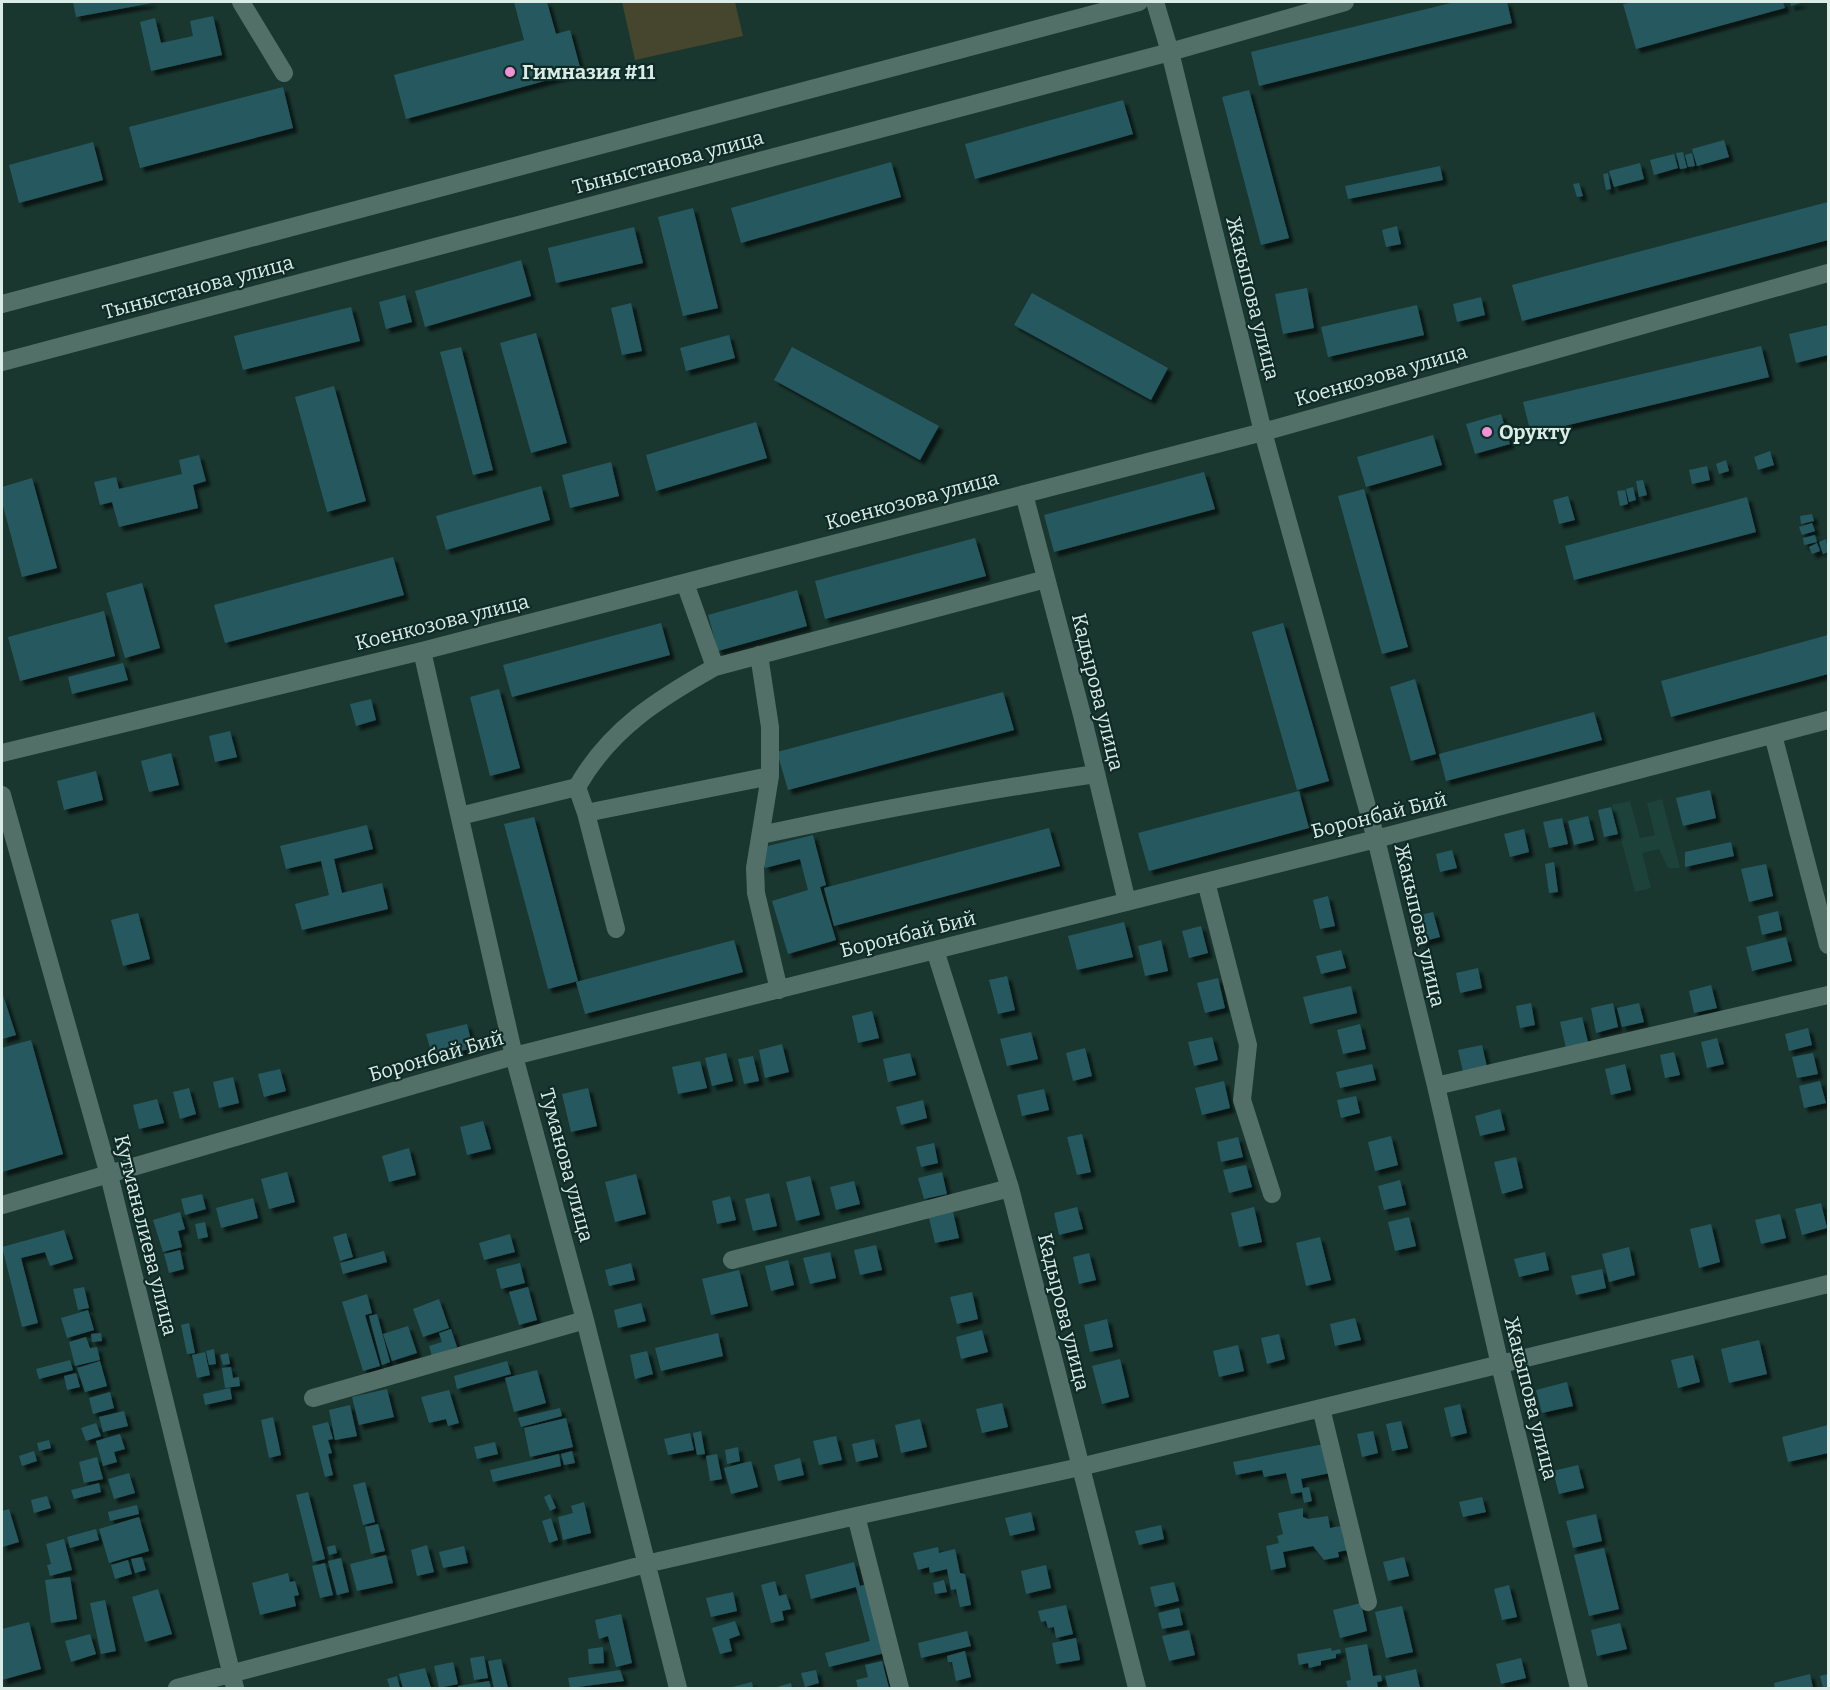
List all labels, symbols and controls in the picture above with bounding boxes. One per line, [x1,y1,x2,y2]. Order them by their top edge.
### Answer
place label: Гимназия #11 [522,60,655,84]
marker: Гимназия #11 [503,65,517,79]
street label: Тыныстанова улица [570,125,766,199]
street label: Жакыпова улица [1221,214,1285,382]
street label: Тыныстанова улица [100,250,296,324]
street label: Коенкозова улица [1292,339,1470,411]
place label: Орукту [1499,420,1572,444]
marker: Орукту [1480,425,1494,439]
street label: Коенкозова улица [823,465,1001,535]
street label: Коенкозова улица [353,589,531,655]
street label: Кадырова улица [1067,611,1129,773]
street label: Боронбай Бий [1309,787,1449,843]
street label: Жакыпова улица [1389,841,1451,1009]
street label: Боронбай Бий [838,906,978,962]
street label: Боронбай Бий [366,1025,506,1087]
street label: Туманова улица [535,1086,599,1244]
street label: Кутманалиева улица [109,1132,183,1338]
street label: Кадырова улица [1033,1231,1095,1393]
street label: Жакыпова улица [1499,1314,1563,1482]

